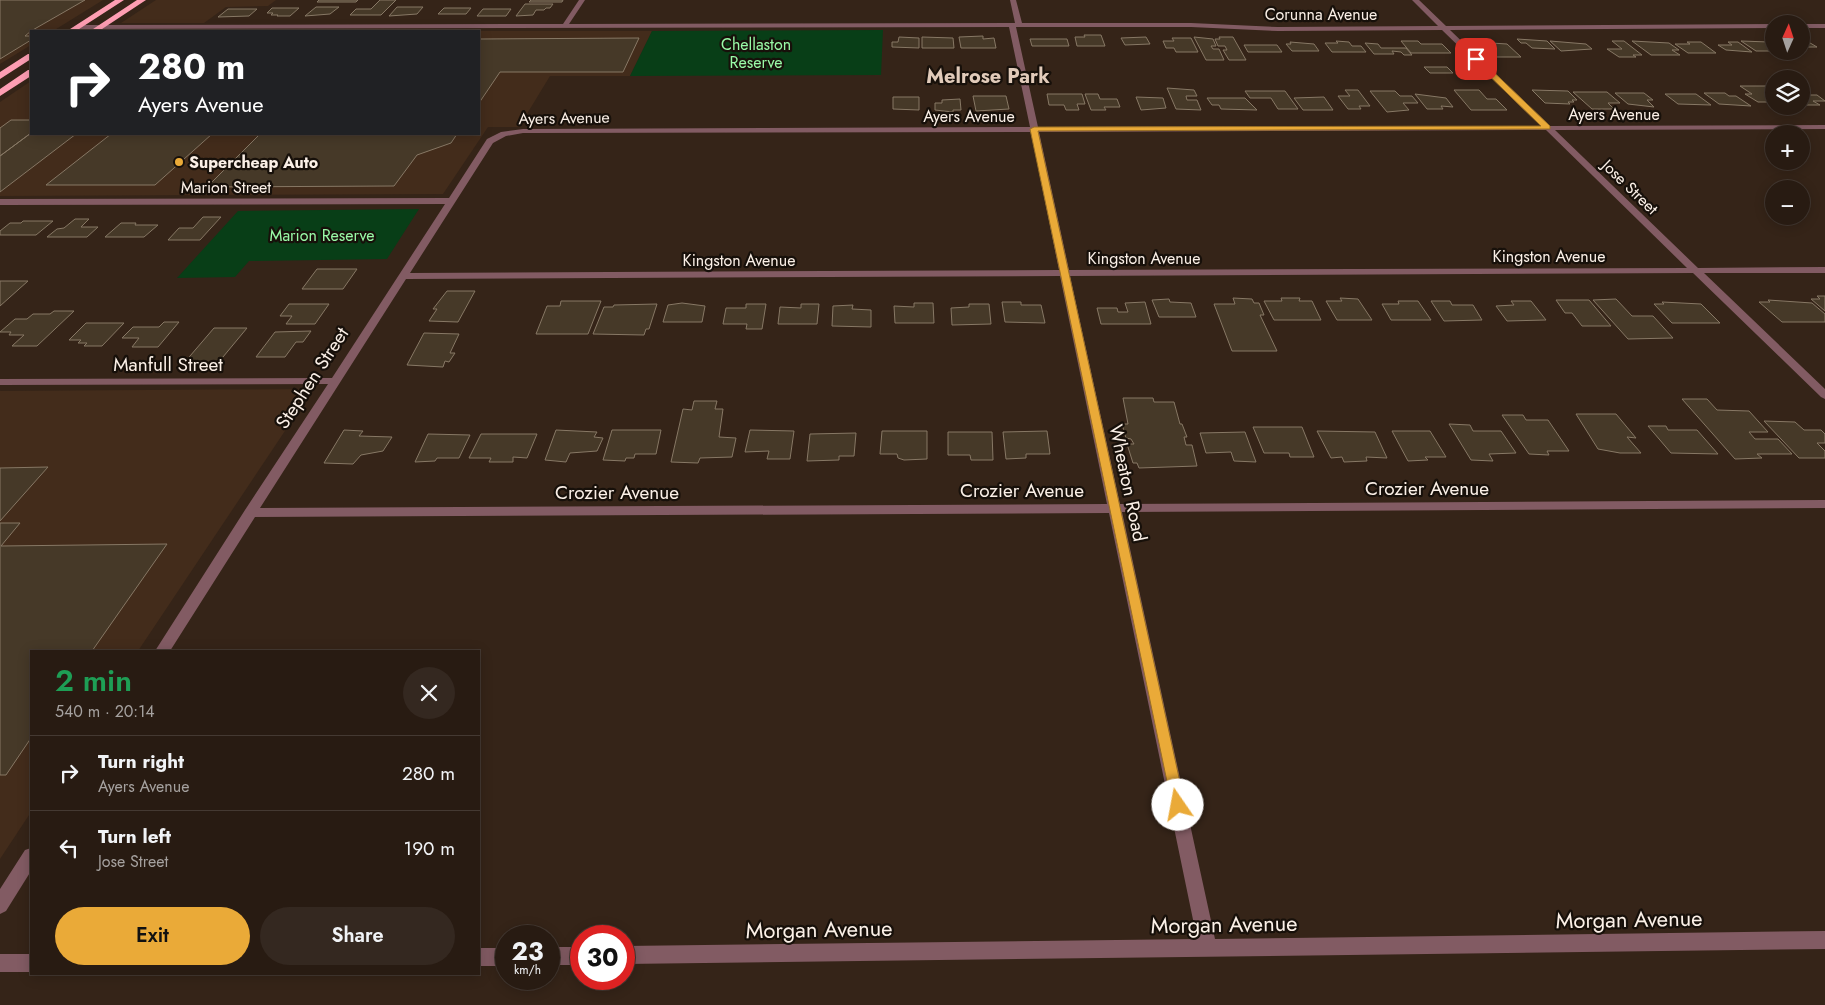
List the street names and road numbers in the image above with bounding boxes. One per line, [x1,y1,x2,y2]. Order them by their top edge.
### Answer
street label: Corunna Avenue [1265,3,1377,26]
street label: Ayers Avenue [1568,103,1660,126]
street label: Ayers Avenue [923,105,1015,128]
street label: Ayers Avenue [518,106,610,130]
street label: Jose Street [1595,153,1663,220]
street label: Marion Street [181,176,271,199]
street label: Kingston Avenue [1493,245,1605,268]
street label: Kingston Avenue [1088,247,1200,270]
street label: Kingston Avenue [683,249,795,272]
street label: Stephen Street [269,321,355,434]
street label: Manfull Street [113,351,223,378]
street label: Wheaton Road [1102,422,1154,544]
street label: Crozier Avenue [1365,475,1489,502]
street label: Crozier Avenue [960,477,1084,504]
street label: Crozier Avenue [555,479,679,506]
street label: Morgan Avenue [1555,902,1703,936]
street label: Morgan Avenue [1150,907,1298,941]
street label: Morgan Avenue [745,912,893,946]

